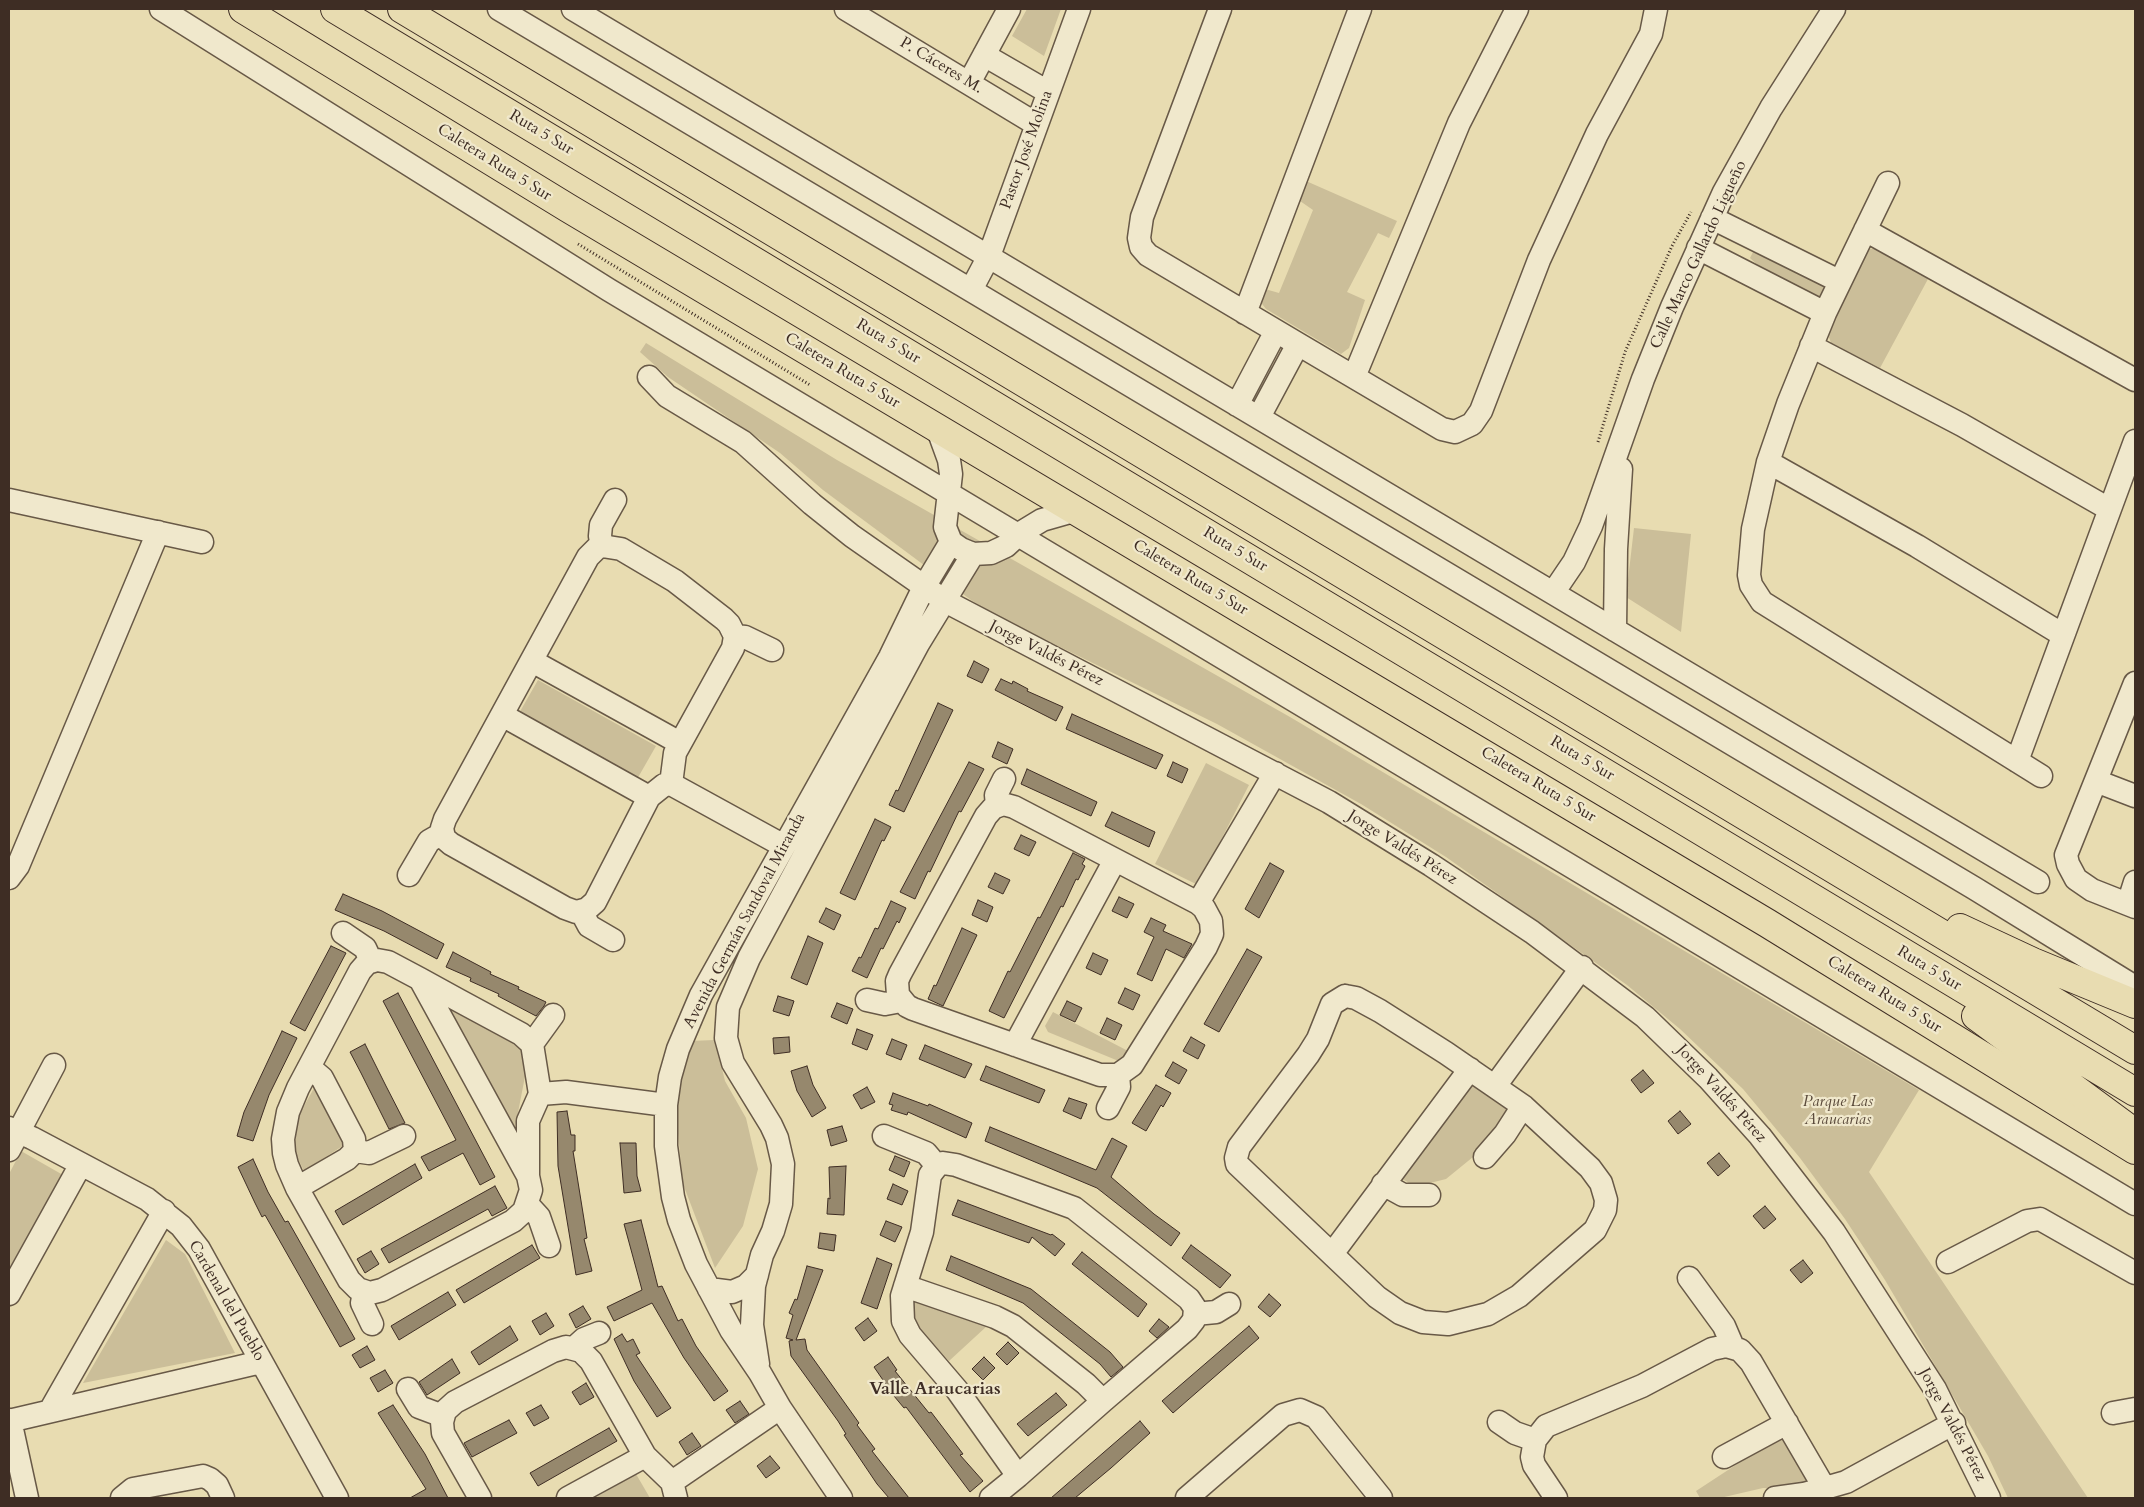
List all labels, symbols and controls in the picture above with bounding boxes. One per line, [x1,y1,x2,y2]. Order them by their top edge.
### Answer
street label: P. Cáceres M. [896,34,986,98]
street label: Pastor José Molina [997,88,1057,212]
street label: Ruta 5 Sur [506,106,576,160]
street label: Caletera Ruta 5 Sur [433,120,555,206]
street label: Calle Marco Gallardo Ligueño [1647,158,1751,352]
street label: Ruta 5 Sur [853,315,923,369]
street label: Caletera Ruta 5 Sur [781,329,903,413]
street label: Ruta 5 Sur [1200,523,1270,577]
street label: Caletera Ruta 5 Sur [1129,536,1251,620]
street label: Jorge Valdés Pérez [986,617,1106,691]
street label: Ruta 5 Sur [1547,732,1617,786]
street label: Caletera Ruta 5 Sur [1477,743,1599,827]
street label: Jorge Valdés Pérez [1344,807,1460,889]
street label: Avenida Germán Sandoval Miranda [680,810,810,1032]
street label: Ruta 5 Sur [1894,942,1964,996]
street label: Caletera Ruta 5 Sur [1823,952,1945,1038]
street label: Jorge Valdés Pérez [1672,1041,1770,1147]
park label: Parque Las Araucarias [1803,1092,1873,1130]
street label: Cardenal del Pueblo [184,1237,268,1365]
street label: Jorge Valdés Pérez [1914,1365,1990,1485]
district label: Valle Araucarias [869,1379,1001,1401]

